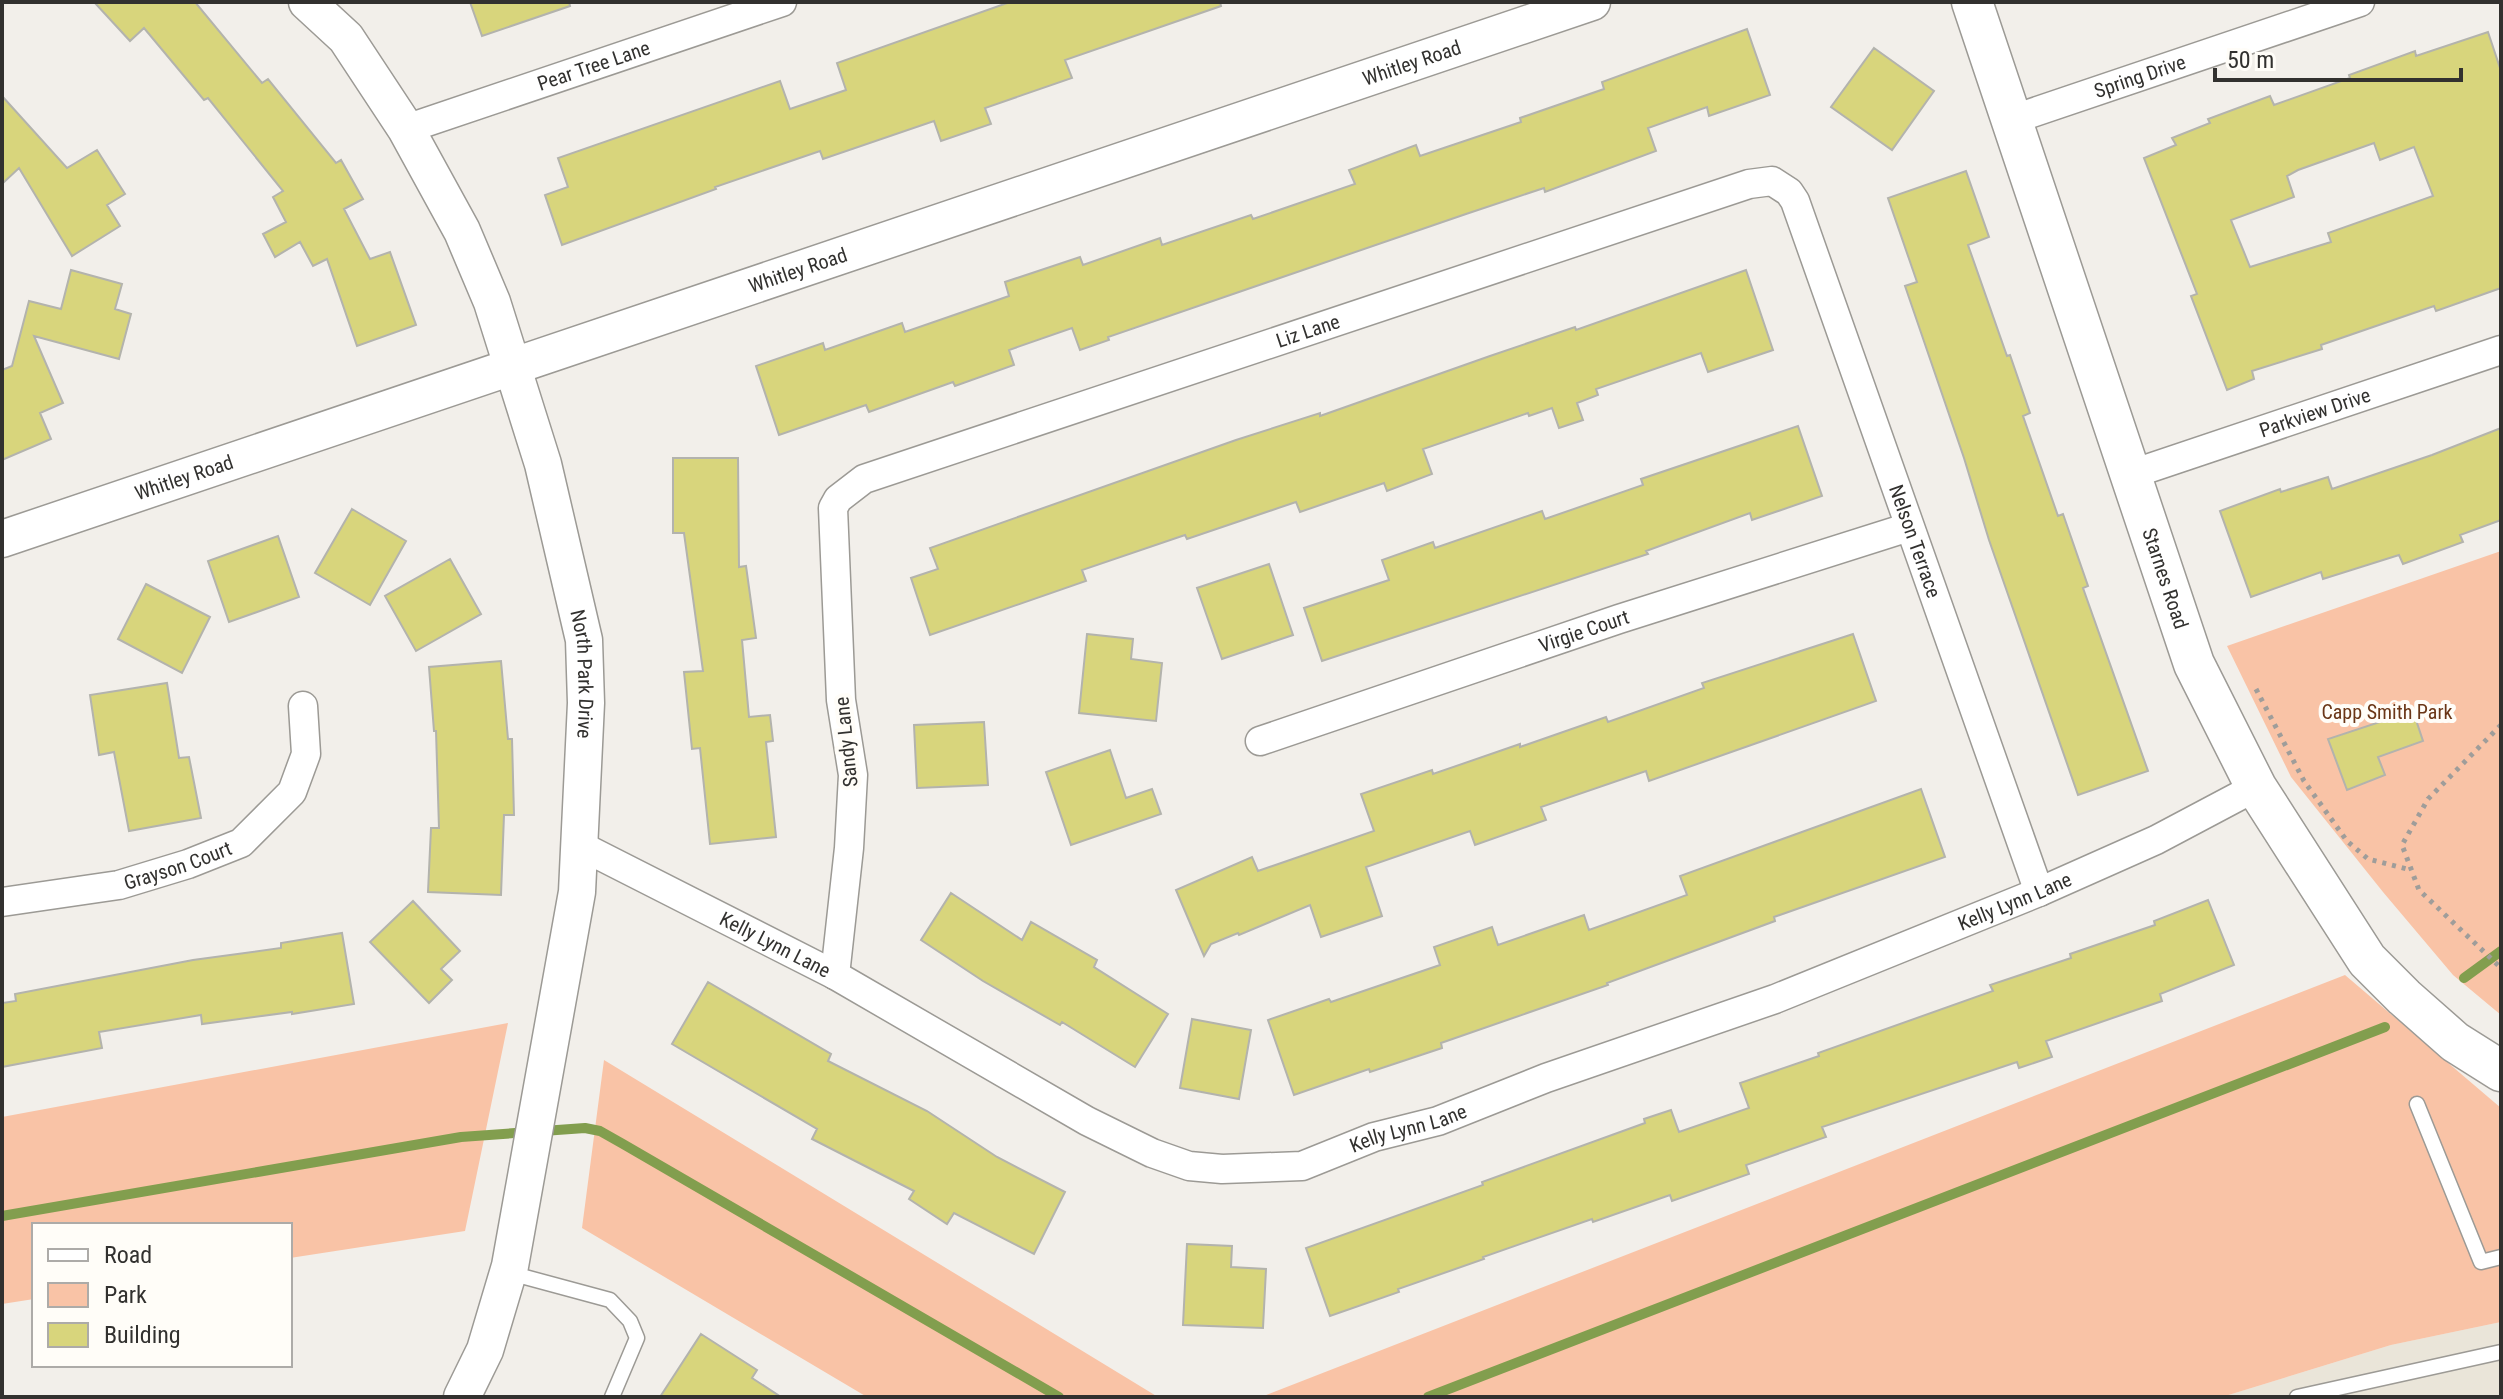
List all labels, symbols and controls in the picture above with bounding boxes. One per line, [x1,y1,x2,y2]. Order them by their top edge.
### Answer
scale bar [2215,32,2461,82]
street label: Pear Tree Lane [534,35,653,96]
street label: Whitley Road [1359,35,1464,91]
text: 50 m [2227,46,2274,74]
street label: Spring Drive [2091,50,2189,103]
street label: Whitley Road [745,242,850,298]
street label: Liz Lane [1273,309,1343,353]
street label: Parkview Drive [2256,383,2373,442]
street label: Whitley Road [132,450,236,505]
street label: Nelson Terrace [1884,481,1946,601]
street label: Starnes Road [2137,525,2193,632]
street label: Virgie Court [1536,605,1632,657]
street label: North Park Drive [565,607,598,739]
street label: Sandy Lane [829,696,863,788]
park label: Capp Smith Park [2321,700,2453,724]
street label: Grayson Court [121,836,235,895]
street label: Kelly Lynn Lane [1954,867,2075,936]
street label: Kelly Lynn Lane [716,907,834,983]
street label: Kelly Lynn Lane [1346,1099,1470,1158]
legend [32,1223,292,1367]
text: Road [104,1241,152,1269]
text: Park [104,1281,147,1309]
text: Building [104,1321,181,1349]

